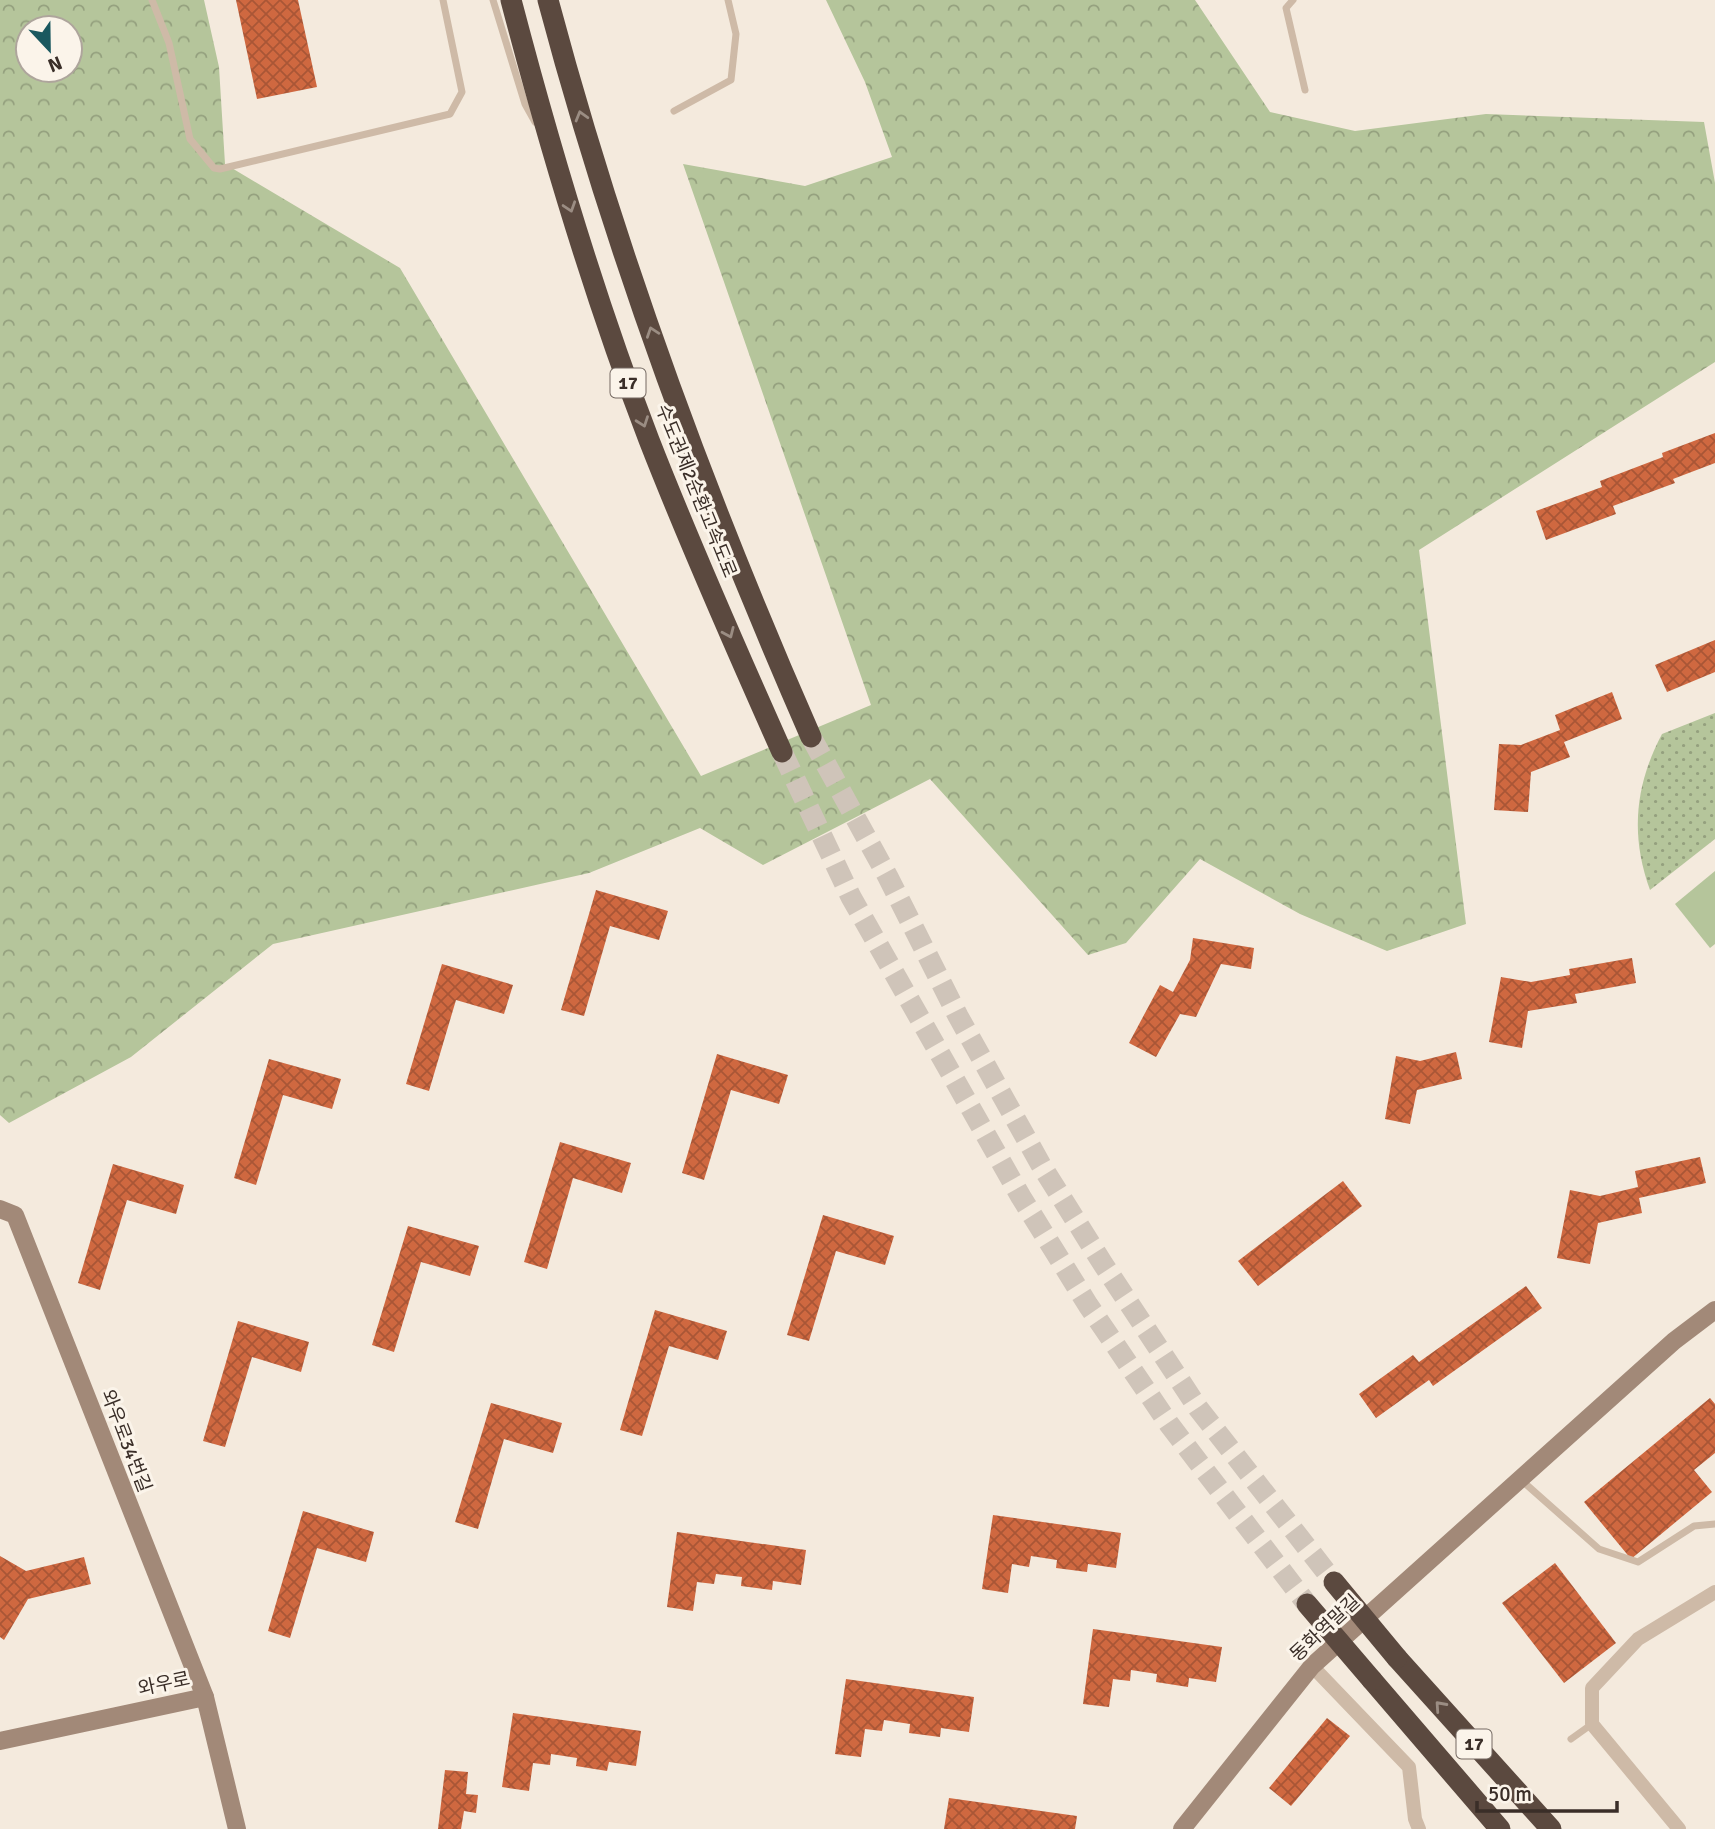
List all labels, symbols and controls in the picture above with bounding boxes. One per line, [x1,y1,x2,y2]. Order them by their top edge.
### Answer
north arrow [14,14,84,84]
text: N [44,50,66,77]
one-way arrow [574,110,589,122]
one-way arrow [562,200,576,213]
one-way arrow [646,326,660,338]
road number: 17 [610,368,646,398]
street label: 수도권제2순환고속도로 [650,401,742,581]
one-way arrow [635,416,649,428]
one-way arrow [721,626,735,638]
street label: 와우로34번길 [95,1386,157,1496]
street label: 동화역말길 [1285,1589,1365,1667]
street label: 와우로 [136,1667,192,1701]
one-way arrow [1436,1701,1448,1714]
road number: 17 [1456,1730,1492,1758]
scale bar [1477,1770,1617,1814]
text: 50 m [1488,1781,1532,1807]

